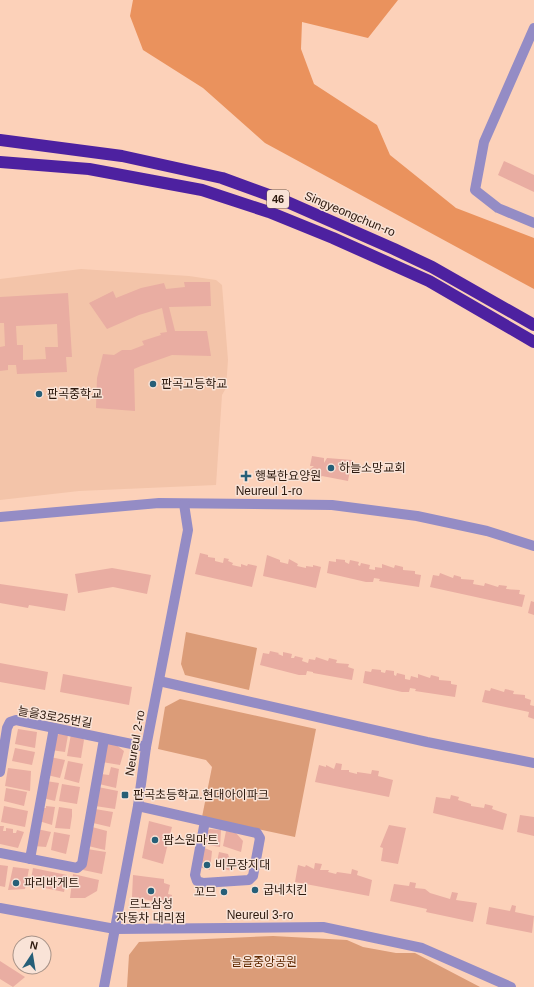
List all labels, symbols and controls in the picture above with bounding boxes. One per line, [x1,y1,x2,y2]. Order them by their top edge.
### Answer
street label: Singyeongchun-ro [302,189,398,240]
road number: 46 [267,190,289,208]
place label: 판곡고등학교 [161,377,227,391]
marker: 판곡고등학교 [148,379,158,389]
place label: 판곡중학교 [47,387,102,401]
marker: 판곡중학교 [34,389,44,399]
place label: 하늘소망교회 [339,461,405,475]
marker: 하늘소망교회 [326,463,336,473]
place label: 행복한요양원 [255,469,321,483]
marker: 행복한요양원 [240,470,252,482]
street label: Neureul 1-ro [236,484,303,498]
street label: 늘을3로25번길 [17,704,93,730]
street label: Neureul 2-ro [122,709,148,777]
place label: 판곡초등학교.현대아이파크 [133,788,269,802]
marker: 판곡초등학교.현대아이파크 [120,790,130,800]
place label: 팜스원마트 [163,833,218,847]
marker: 팜스원마트 [150,835,160,845]
place label: 비무장지대 [215,858,270,872]
marker: 비무장지대 [202,860,212,870]
place label: 파리바게트 [24,876,79,890]
marker: 파리바게트 [11,878,21,888]
place label: 굽네치킨 [263,883,307,897]
place label: 꼬므 [194,885,216,899]
marker: 굽네치킨 [250,885,260,895]
marker: 르노삼성 자동차 대리점 [146,886,156,896]
marker: 꼬므 [219,887,229,897]
place label: 르노삼성 자동차 대리점 [116,897,186,925]
street label: Neureul 3-ro [227,908,294,922]
north arrow [12,935,52,975]
text: N [29,939,39,952]
park label: 늘을중앙공원 [231,955,297,969]

